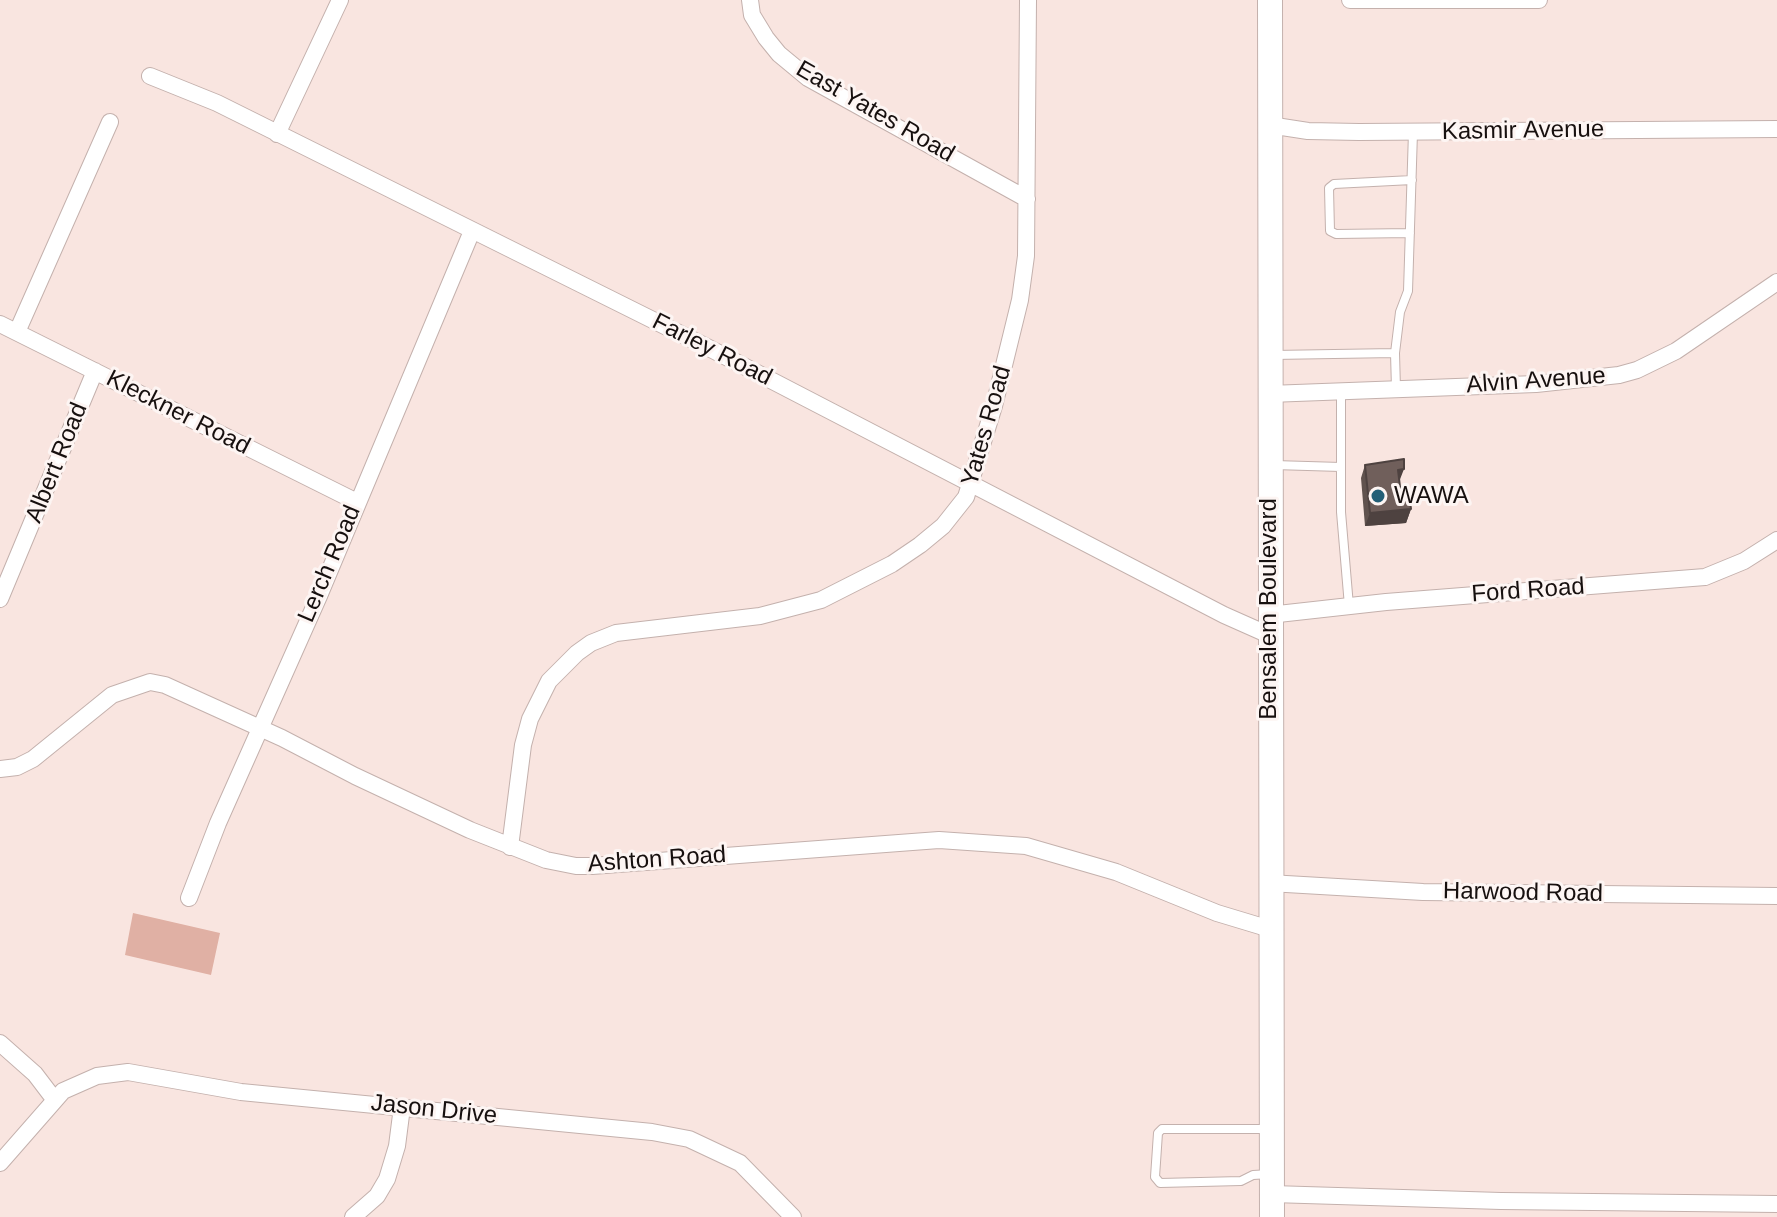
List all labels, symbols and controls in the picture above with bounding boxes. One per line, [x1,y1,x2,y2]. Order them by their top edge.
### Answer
street label: East Yates Road [791,55,959,169]
street label: Kasmir Avenue [1442,115,1604,147]
street label: Farley Road [647,307,777,393]
street label: Alvin Avenue [1465,362,1607,400]
street label: Yates Road [956,363,1018,489]
street label: Kleckner Road [101,364,255,462]
street label: Albert Road [20,399,94,527]
place label: WAWA [1394,482,1469,510]
marker: WAWA [1369,487,1387,505]
street label: Bensalem Boulevard [1255,498,1283,720]
street label: Lerch Road [293,501,367,627]
street label: Ford Road [1470,573,1586,609]
street label: Ashton Road [587,841,727,879]
street label: Harwood Road [1443,877,1603,909]
street label: Jason Drive [369,1089,499,1131]

